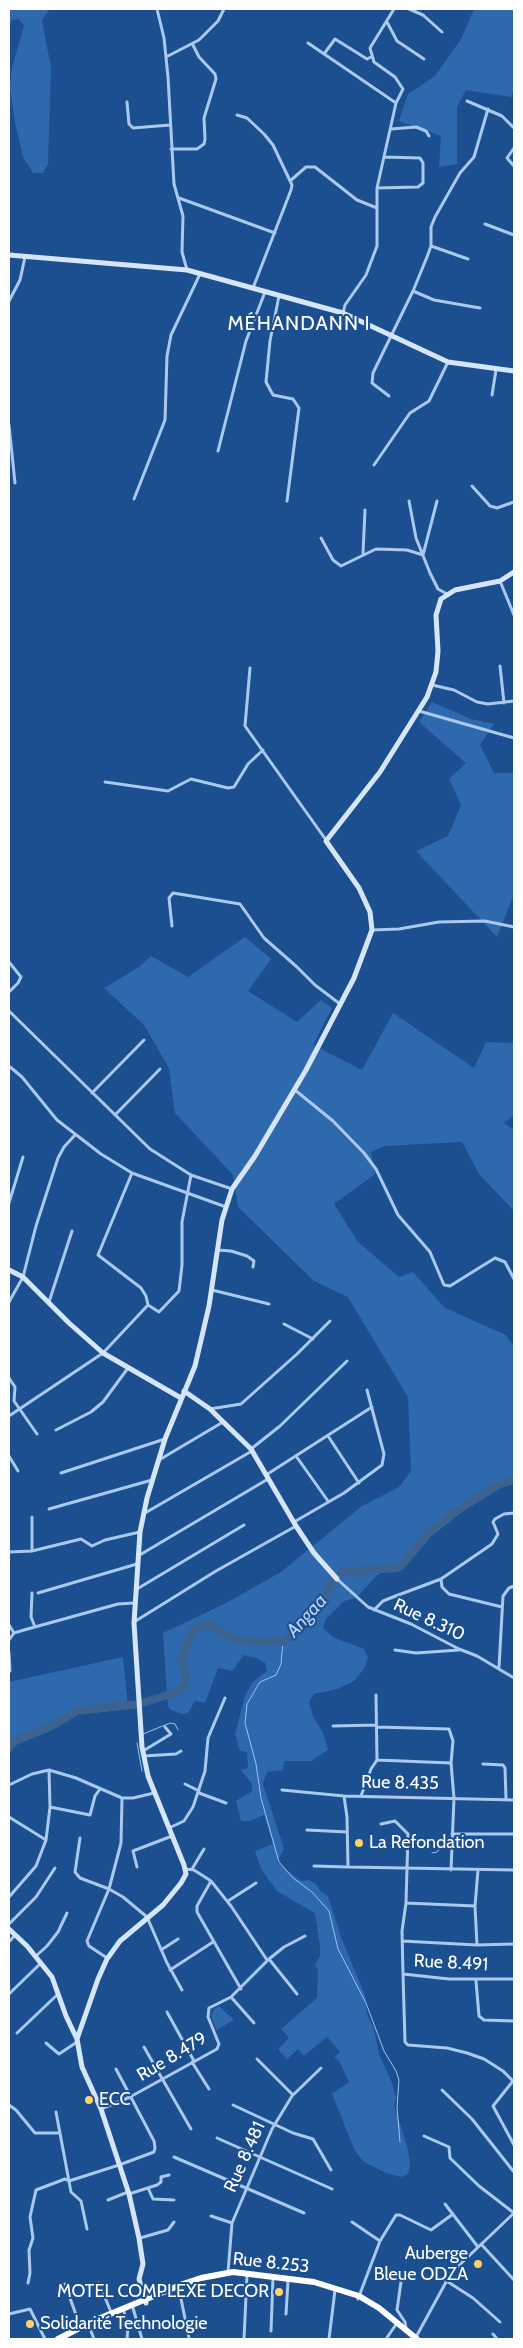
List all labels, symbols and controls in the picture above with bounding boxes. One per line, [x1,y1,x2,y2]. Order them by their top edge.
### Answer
district label: MÉHANDANN I [226,312,372,336]
water label: Angaa [282,1590,332,1642]
street label: Rue 8.310 [390,1594,468,1646]
street label: Rue 8.435 [361,1772,439,1794]
place label: La Refondation [369,1832,484,1854]
marker: La Refondation [353,1837,365,1849]
street label: Rue 8.491 [413,1950,489,1976]
street label: Rue 8.479 [133,2028,211,2086]
place label: ECC [99,2089,131,2111]
marker: ECC [83,2094,95,2106]
street label: Rue 8.481 [220,2118,270,2196]
place label: Auberge Bleue ODZA [374,2243,468,2286]
street label: Rue 8.253 [232,2248,310,2278]
marker: Auberge Bleue ODZA [472,2258,484,2270]
place label: MOTEL COMPLEXE DECOR [57,2281,269,2303]
marker: MOTEL COMPLEXE DECOR [273,2286,285,2298]
place label: Solidarité Technologie [40,2313,208,2335]
marker: Solidarité Technologie [24,2318,36,2330]

